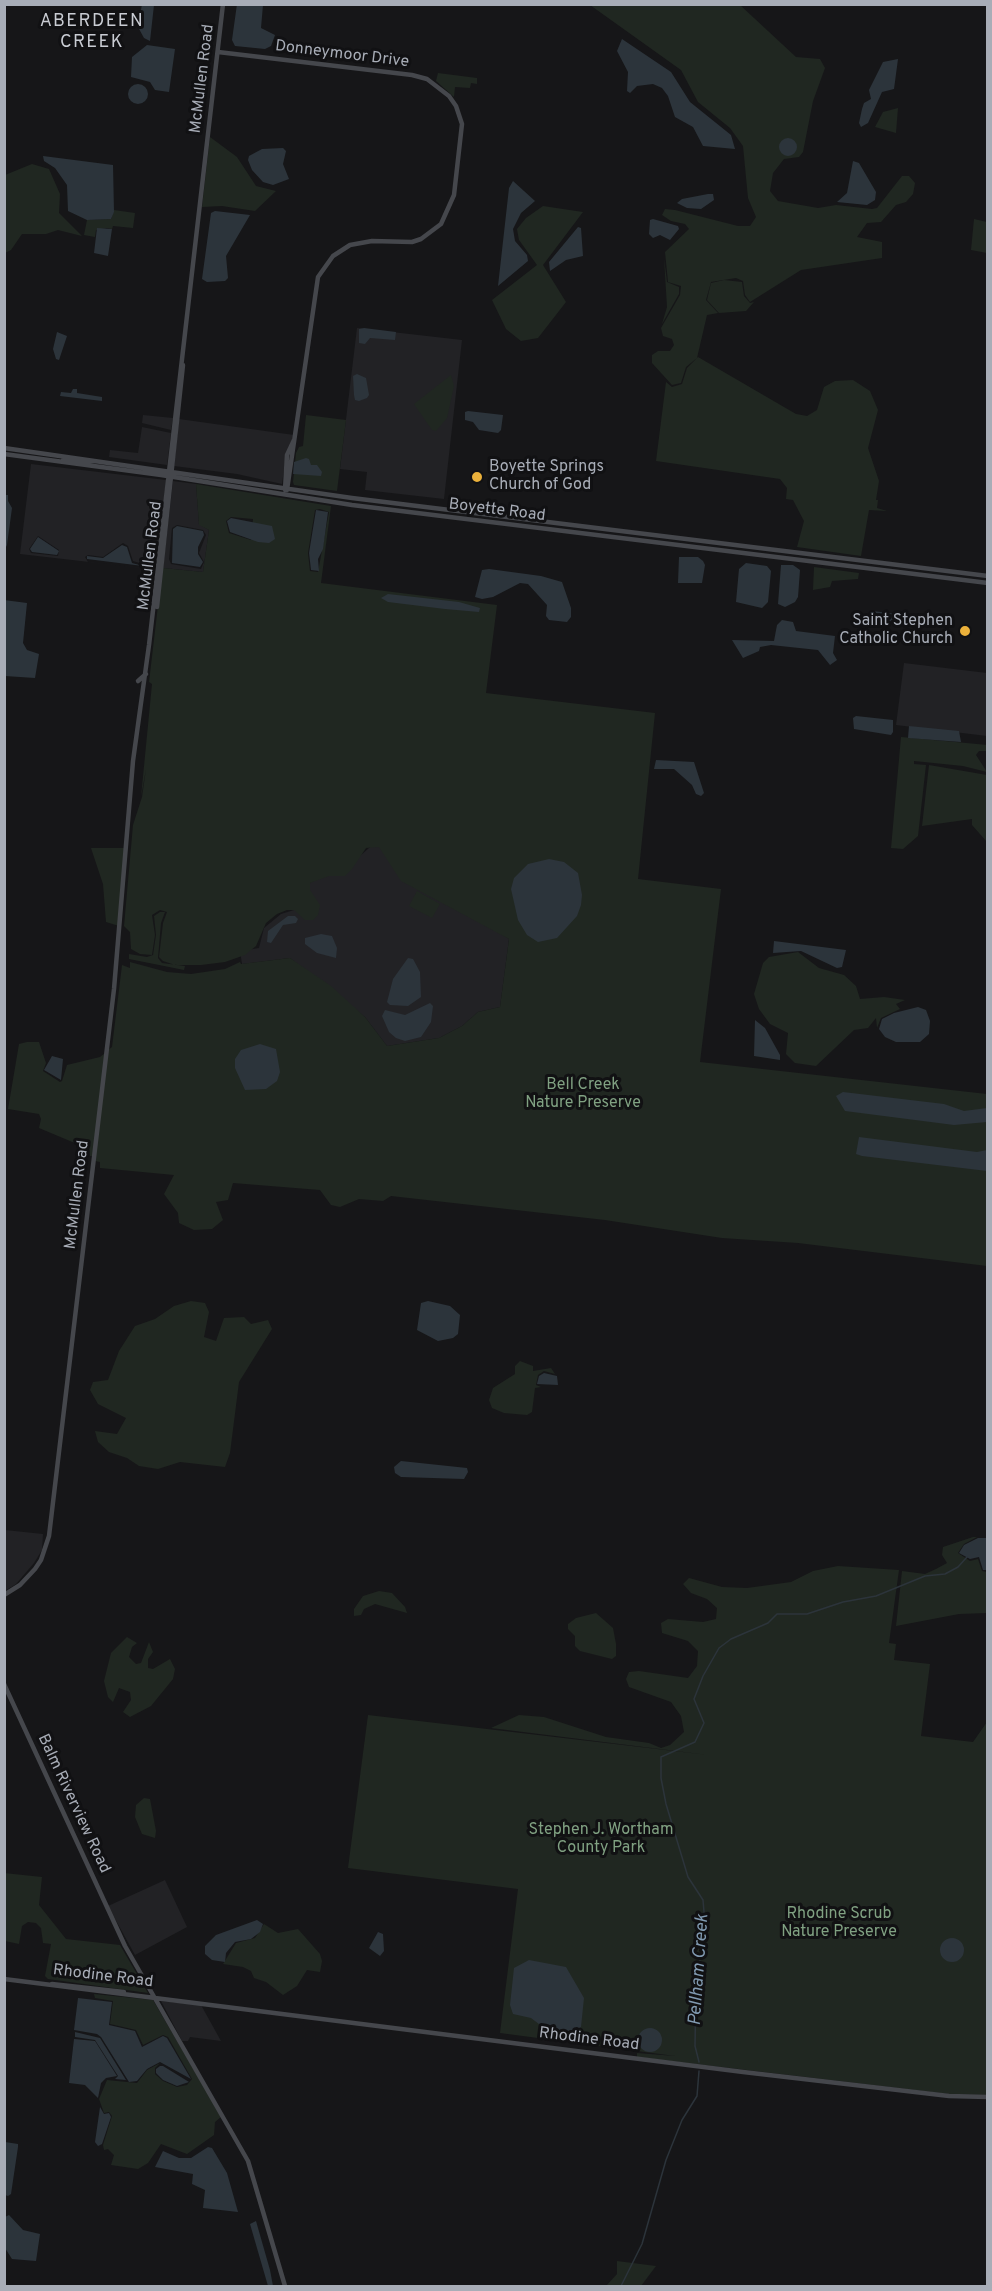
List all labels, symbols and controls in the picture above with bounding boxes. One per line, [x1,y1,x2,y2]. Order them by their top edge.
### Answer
district label: ABERDEEN CREEK [40,11,144,54]
street label: McMullen Road [187,23,219,135]
street label: Donneymoor Drive [274,37,410,73]
place label: Boyette Springs Church of God [489,458,604,496]
marker: Boyette Springs Church of God [470,470,484,484]
street label: Boyette Road [447,496,547,526]
street label: McMullen Road [135,500,167,612]
place label: Saint Stephen Catholic Church [839,612,953,650]
marker: Saint Stephen Catholic Church [958,624,972,638]
park label: Bell Creek Nature Preserve [525,1076,641,1114]
street label: McMullen Road [62,1139,94,1251]
street label: Balm Riverview Road [32,1731,114,1877]
park label: Stephen J. Wortham County Park [529,1821,673,1859]
park label: Rhodine Scrub Nature Preserve [781,1905,897,1943]
water label: Pellham Creek [685,1913,715,2027]
street label: Rhodine Road [52,1961,154,1993]
street label: Rhodine Road [538,2024,640,2056]

